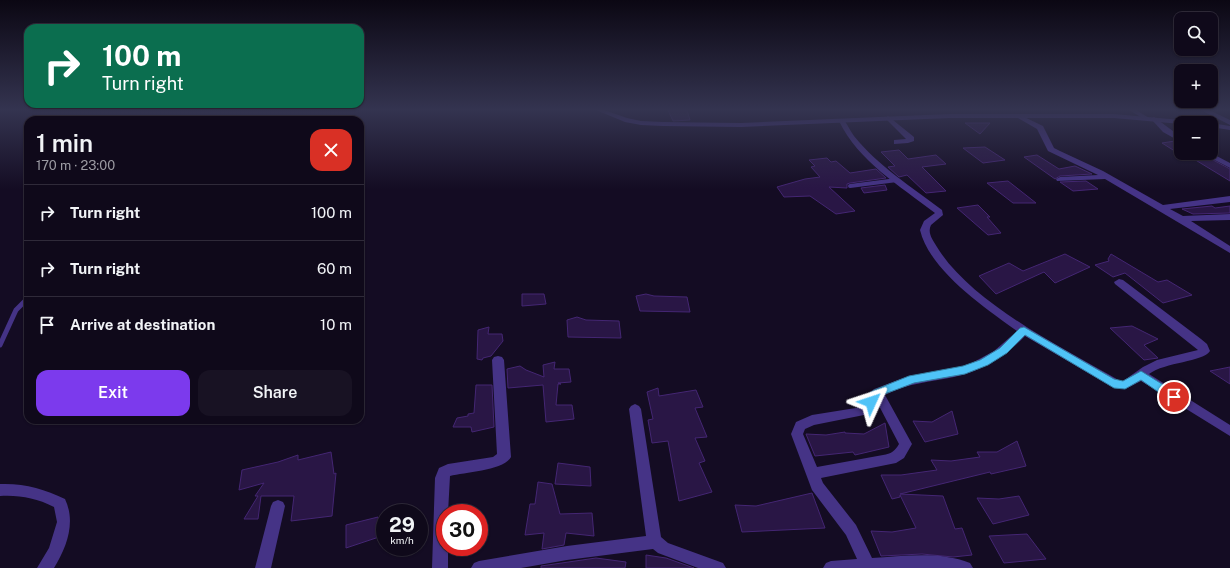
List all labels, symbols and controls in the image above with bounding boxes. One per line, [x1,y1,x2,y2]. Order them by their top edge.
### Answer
map controls [1174,12,1218,160]
button: search [1174,12,1218,56]
text: 100 m [102,39,181,72]
icon: right [36,40,88,92]
button: + [1174,64,1218,108]
text: Turn right [102,73,184,94]
button: − [1174,116,1218,160]
text: 1 min [36,129,93,157]
button: close [310,129,352,171]
text: 170 m · 23:00 [36,158,115,173]
icon: right [36,202,58,224]
text: Turn right [70,204,140,221]
text: 100 m [311,204,352,221]
icon: right [36,258,58,280]
text: Turn right [70,260,140,277]
text: 60 m [317,260,352,277]
icon: arrive [36,314,58,336]
text: Arrive at destination [70,316,215,333]
text: 10 m [320,316,352,333]
button: Exit [36,370,190,416]
button: Share [198,370,352,416]
pin [1157,380,1191,414]
position arrow [850,381,892,423]
icon: arrive [1163,386,1185,408]
speed limit sign: 30 [436,504,488,556]
text: 29 [389,513,415,537]
text: km/h [390,534,414,546]

